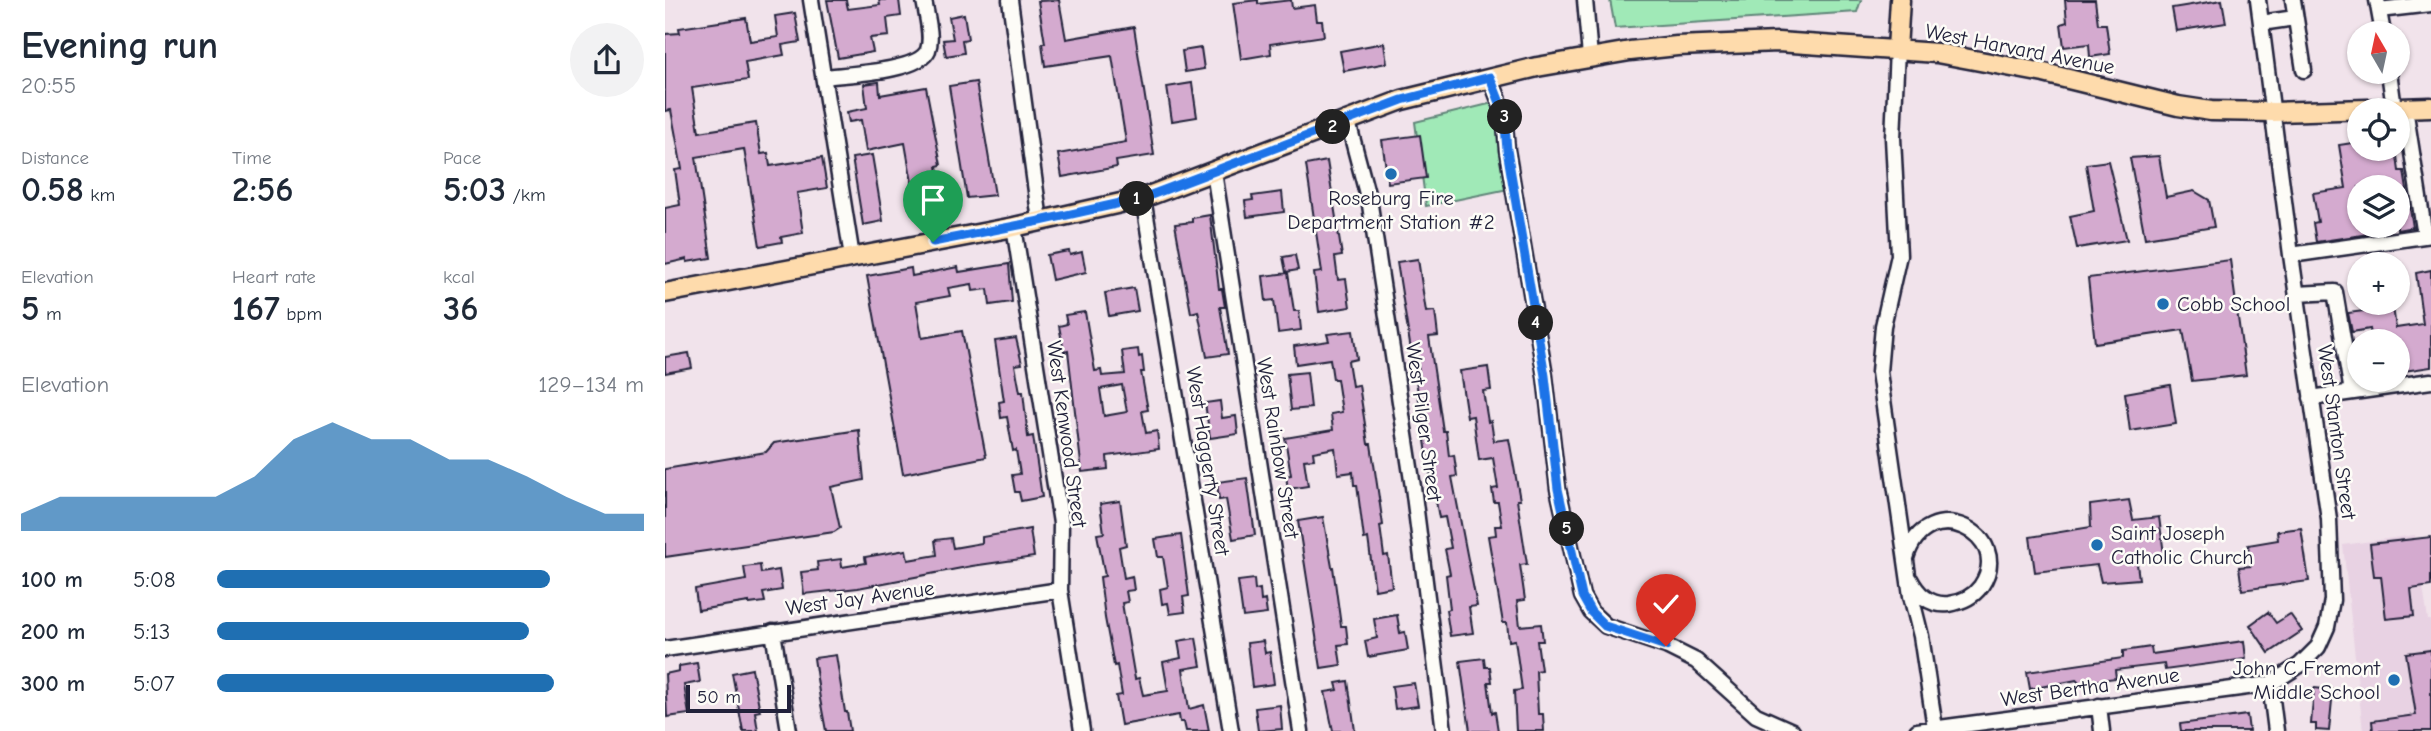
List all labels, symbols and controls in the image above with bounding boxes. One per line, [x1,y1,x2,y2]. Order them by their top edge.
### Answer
street label: West Harvard Avenue [1923,19,2117,79]
north arrow [2347,21,2410,84]
map controls [2347,21,2410,392]
button: share [570,23,644,97]
text: Evening run [21,24,218,68]
text: 20:55 [21,72,76,99]
button: locate [2347,98,2410,161]
pin: 3 [1487,100,1523,134]
text: 3 [1500,105,1509,127]
pin: 2 [1315,110,1351,144]
text: 2 [1328,115,1337,137]
text: Distance [21,147,89,169]
text: Time [232,147,271,169]
text: Pace [443,147,481,169]
marker: Roseburg Fire Department Station #2 [1383,166,1399,182]
text: 0.58 [21,169,84,210]
text: 2:56 [232,169,294,210]
text: 5:03 [443,169,506,210]
pin [903,170,963,242]
button: layers [2347,175,2410,238]
icon: arrive [914,181,952,219]
pin: 1 [1119,182,1155,216]
text: km [84,184,115,206]
text: /km [506,184,546,206]
place label: Roseburg Fire Department Station #2 [1287,186,1495,234]
text: 1 [1133,187,1140,209]
button: + [2347,252,2410,315]
text: Elevation [21,266,94,288]
text: Heart rate [232,266,316,288]
text: kcal [443,266,475,288]
text: 5 [21,288,40,329]
text: 167 [232,288,280,329]
text: 36 [443,288,479,329]
place label: Cobb School [2177,292,2290,316]
marker: Cobb School [2155,296,2171,312]
text: m [40,303,62,325]
text: bpm [280,303,322,325]
pin: 4 [1519,306,1553,340]
text: 4 [1531,311,1540,333]
button: − [2347,329,2410,392]
street label: West Kenwood Street [1042,339,1092,530]
street label: West Pilger Street [1401,341,1447,504]
street label: West Stanton Street [2313,343,2361,522]
street label: West Rainbow Street [1252,356,1304,541]
street label: West Haggerty Street [1181,365,1235,558]
text: Elevation [21,371,109,398]
text: 129–134 m [538,371,644,398]
pin: 5 [1549,512,1585,546]
text: 5 [1561,517,1572,539]
place label: Saint Joseph Catholic Church [2111,521,2254,569]
marker: Saint Joseph Catholic Church [2089,537,2105,553]
text: 100 m [21,566,83,593]
text: 5:08 [133,566,175,593]
pin [1636,574,1696,646]
street label: West Jay Avenue [784,576,936,620]
icon: check [1647,585,1685,623]
text: 200 m [21,618,85,645]
text: 5:13 [133,618,170,645]
place label: John C Fremont Middle School [2233,656,2381,704]
street label: West Bertha Avenue [1999,663,2181,711]
text: 300 m [21,670,85,697]
text: 5:07 [133,670,175,697]
marker: John C Fremont Middle School [2386,672,2402,688]
scale bar [686,682,791,714]
text: 50 m [697,686,741,708]

